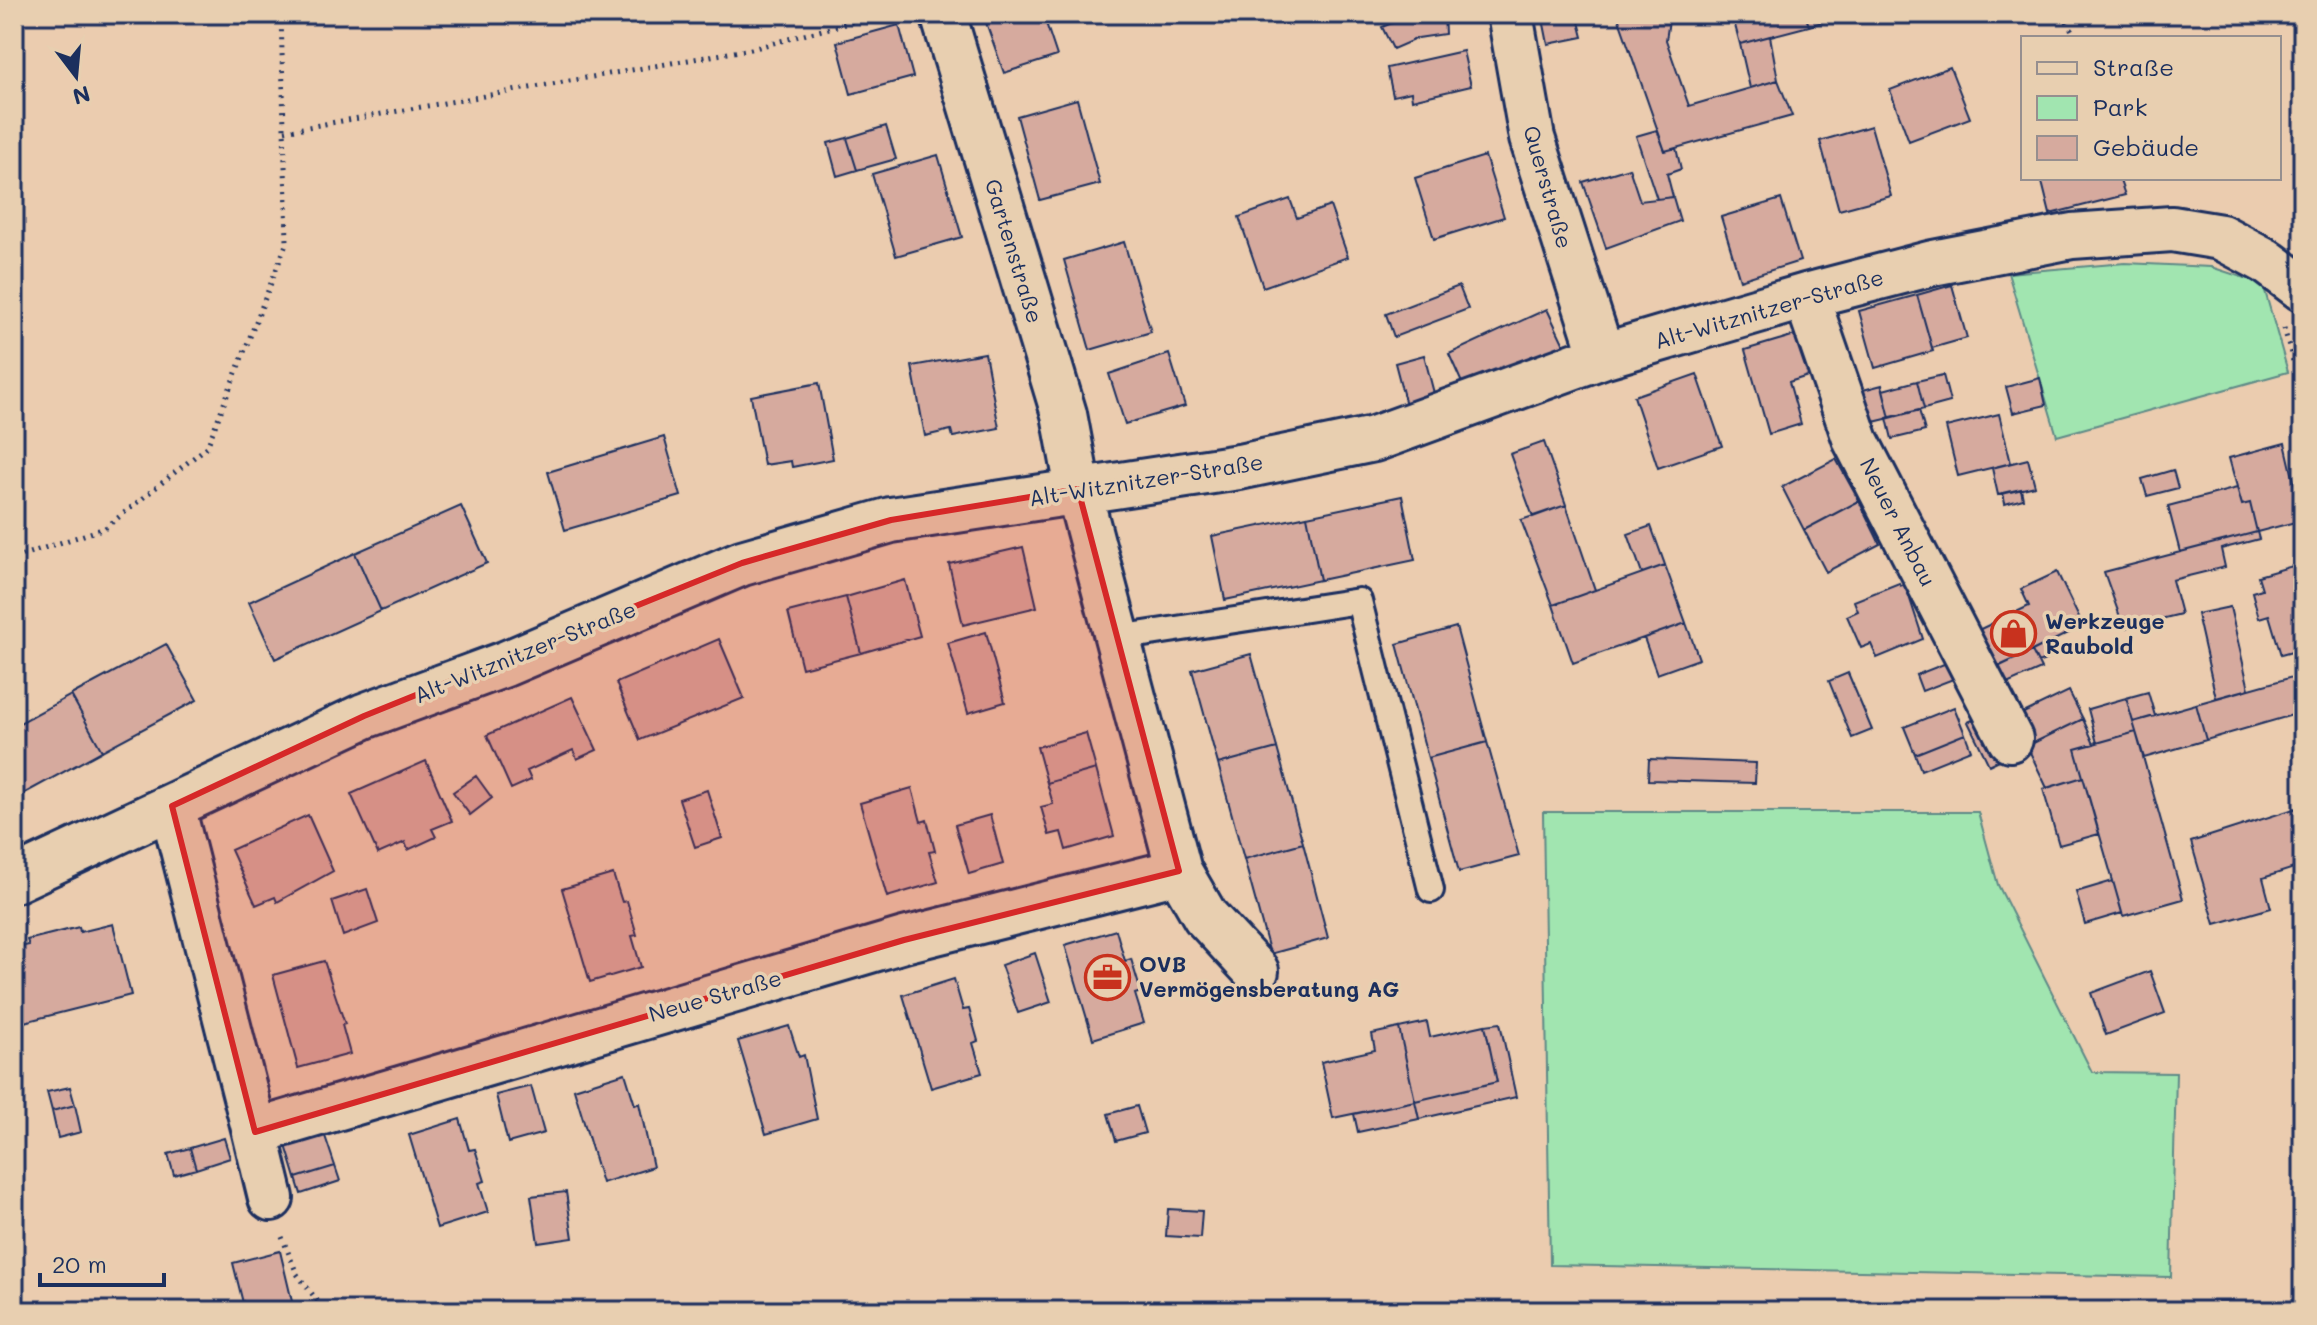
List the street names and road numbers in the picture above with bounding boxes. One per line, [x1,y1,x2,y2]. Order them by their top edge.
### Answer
street label: Querstraße [1517,122,1580,252]
street label: Gartenstraße [979,175,1050,326]
street label: Alt-Witznitzer-Straße [1651,262,1887,355]
street label: Alt-Witznitzer-Straße [1027,447,1265,512]
street label: Neuer Anbau [1854,452,1943,591]
street label: Alt-Witznitzer-Straße [410,594,640,709]
street label: Neue Straße [645,963,785,1028]

